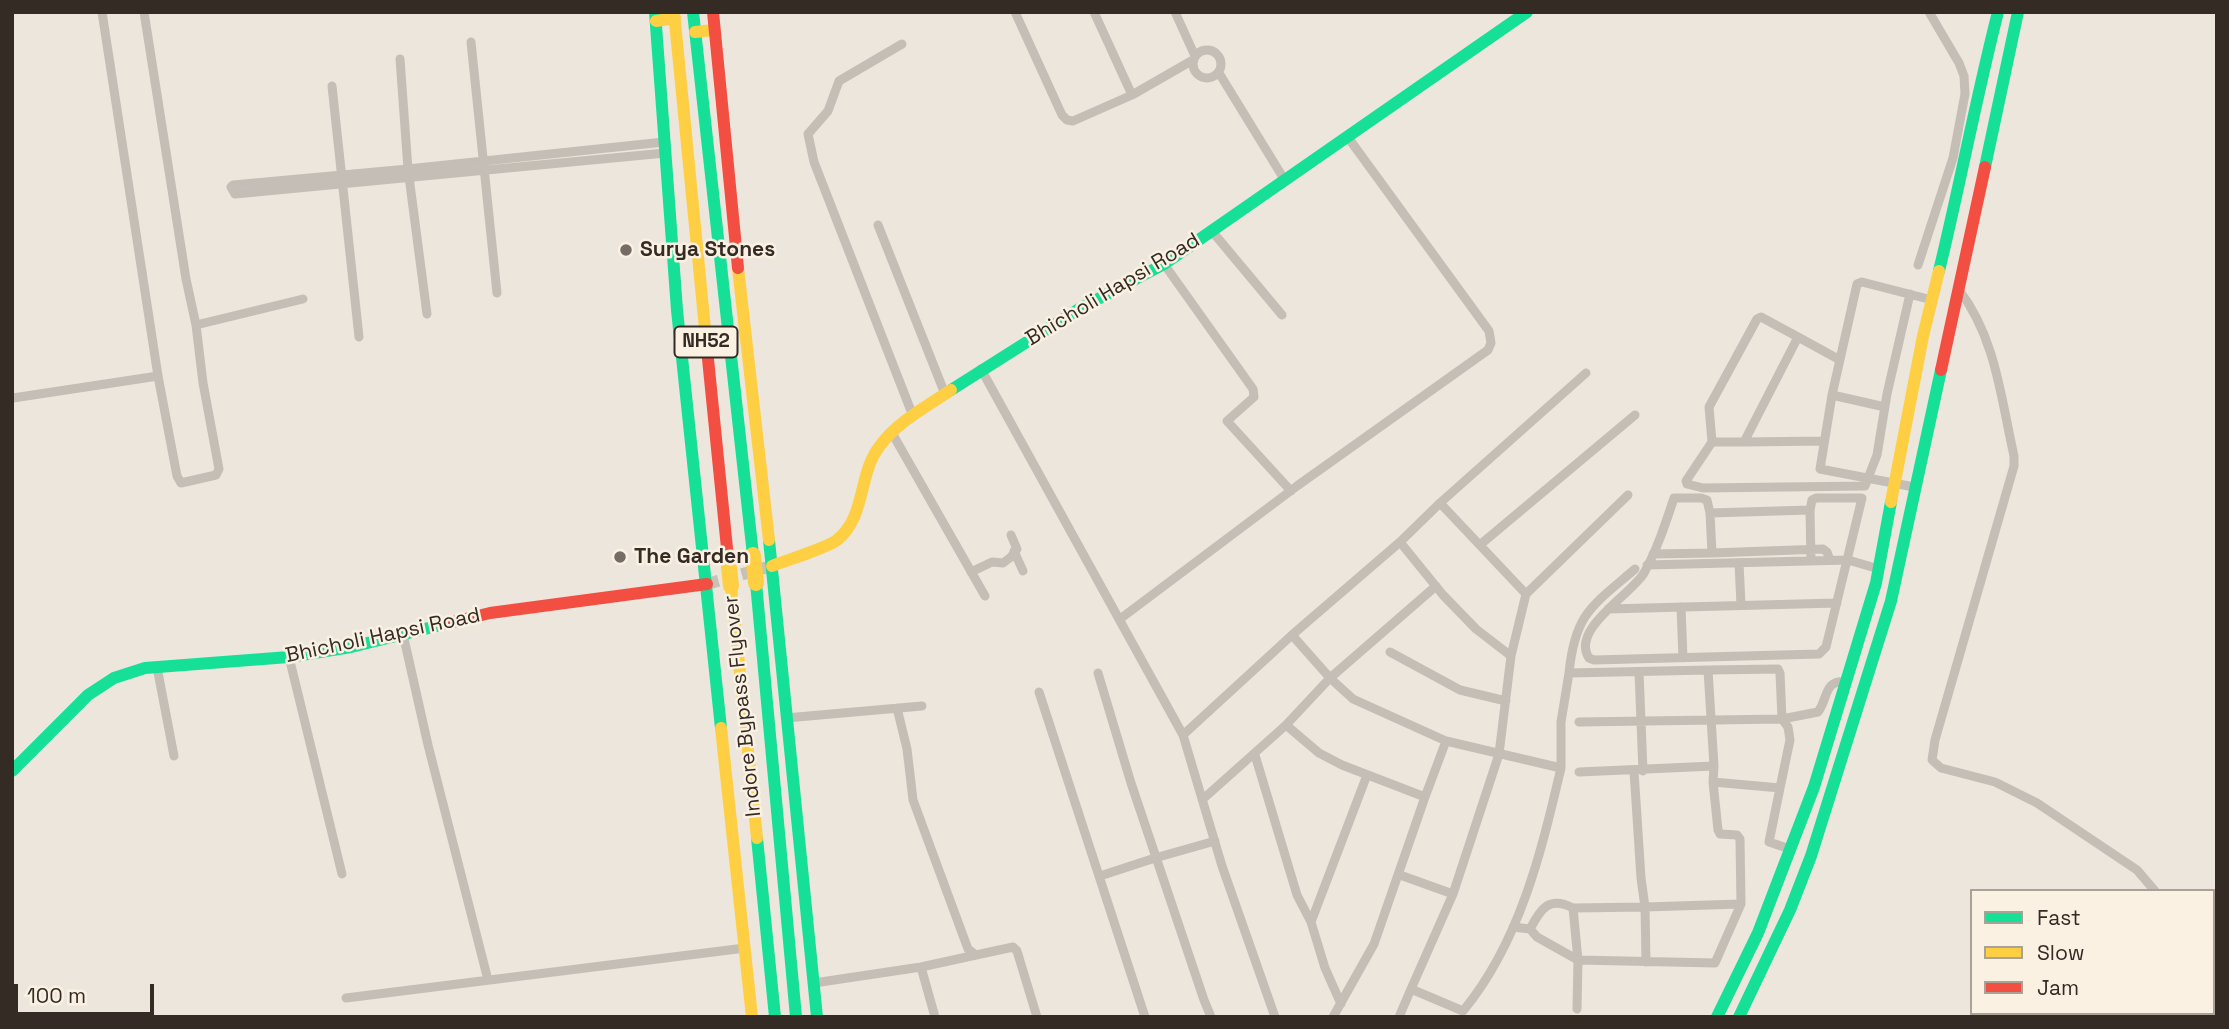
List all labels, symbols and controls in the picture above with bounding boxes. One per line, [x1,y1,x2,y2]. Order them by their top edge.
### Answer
street label: Bhicholi Hapsi Road [1021,228,1205,352]
place label: Surya Stones [640,237,775,263]
marker: Surya Stones [618,242,634,258]
road number: NH52 [674,326,738,358]
place label: The Garden [634,544,749,570]
marker: The Garden [612,549,628,565]
street label: Indore Bypass Flyover [719,594,767,818]
street label: Bhicholi Hapsi Road [283,603,483,669]
legend [1970,889,2215,1015]
text: Fast [2037,904,2081,931]
text: Slow [2037,939,2085,966]
scale bar [18,970,158,1014]
text: Jam [2037,974,2079,1001]
text: 100 m [27,982,86,1009]

